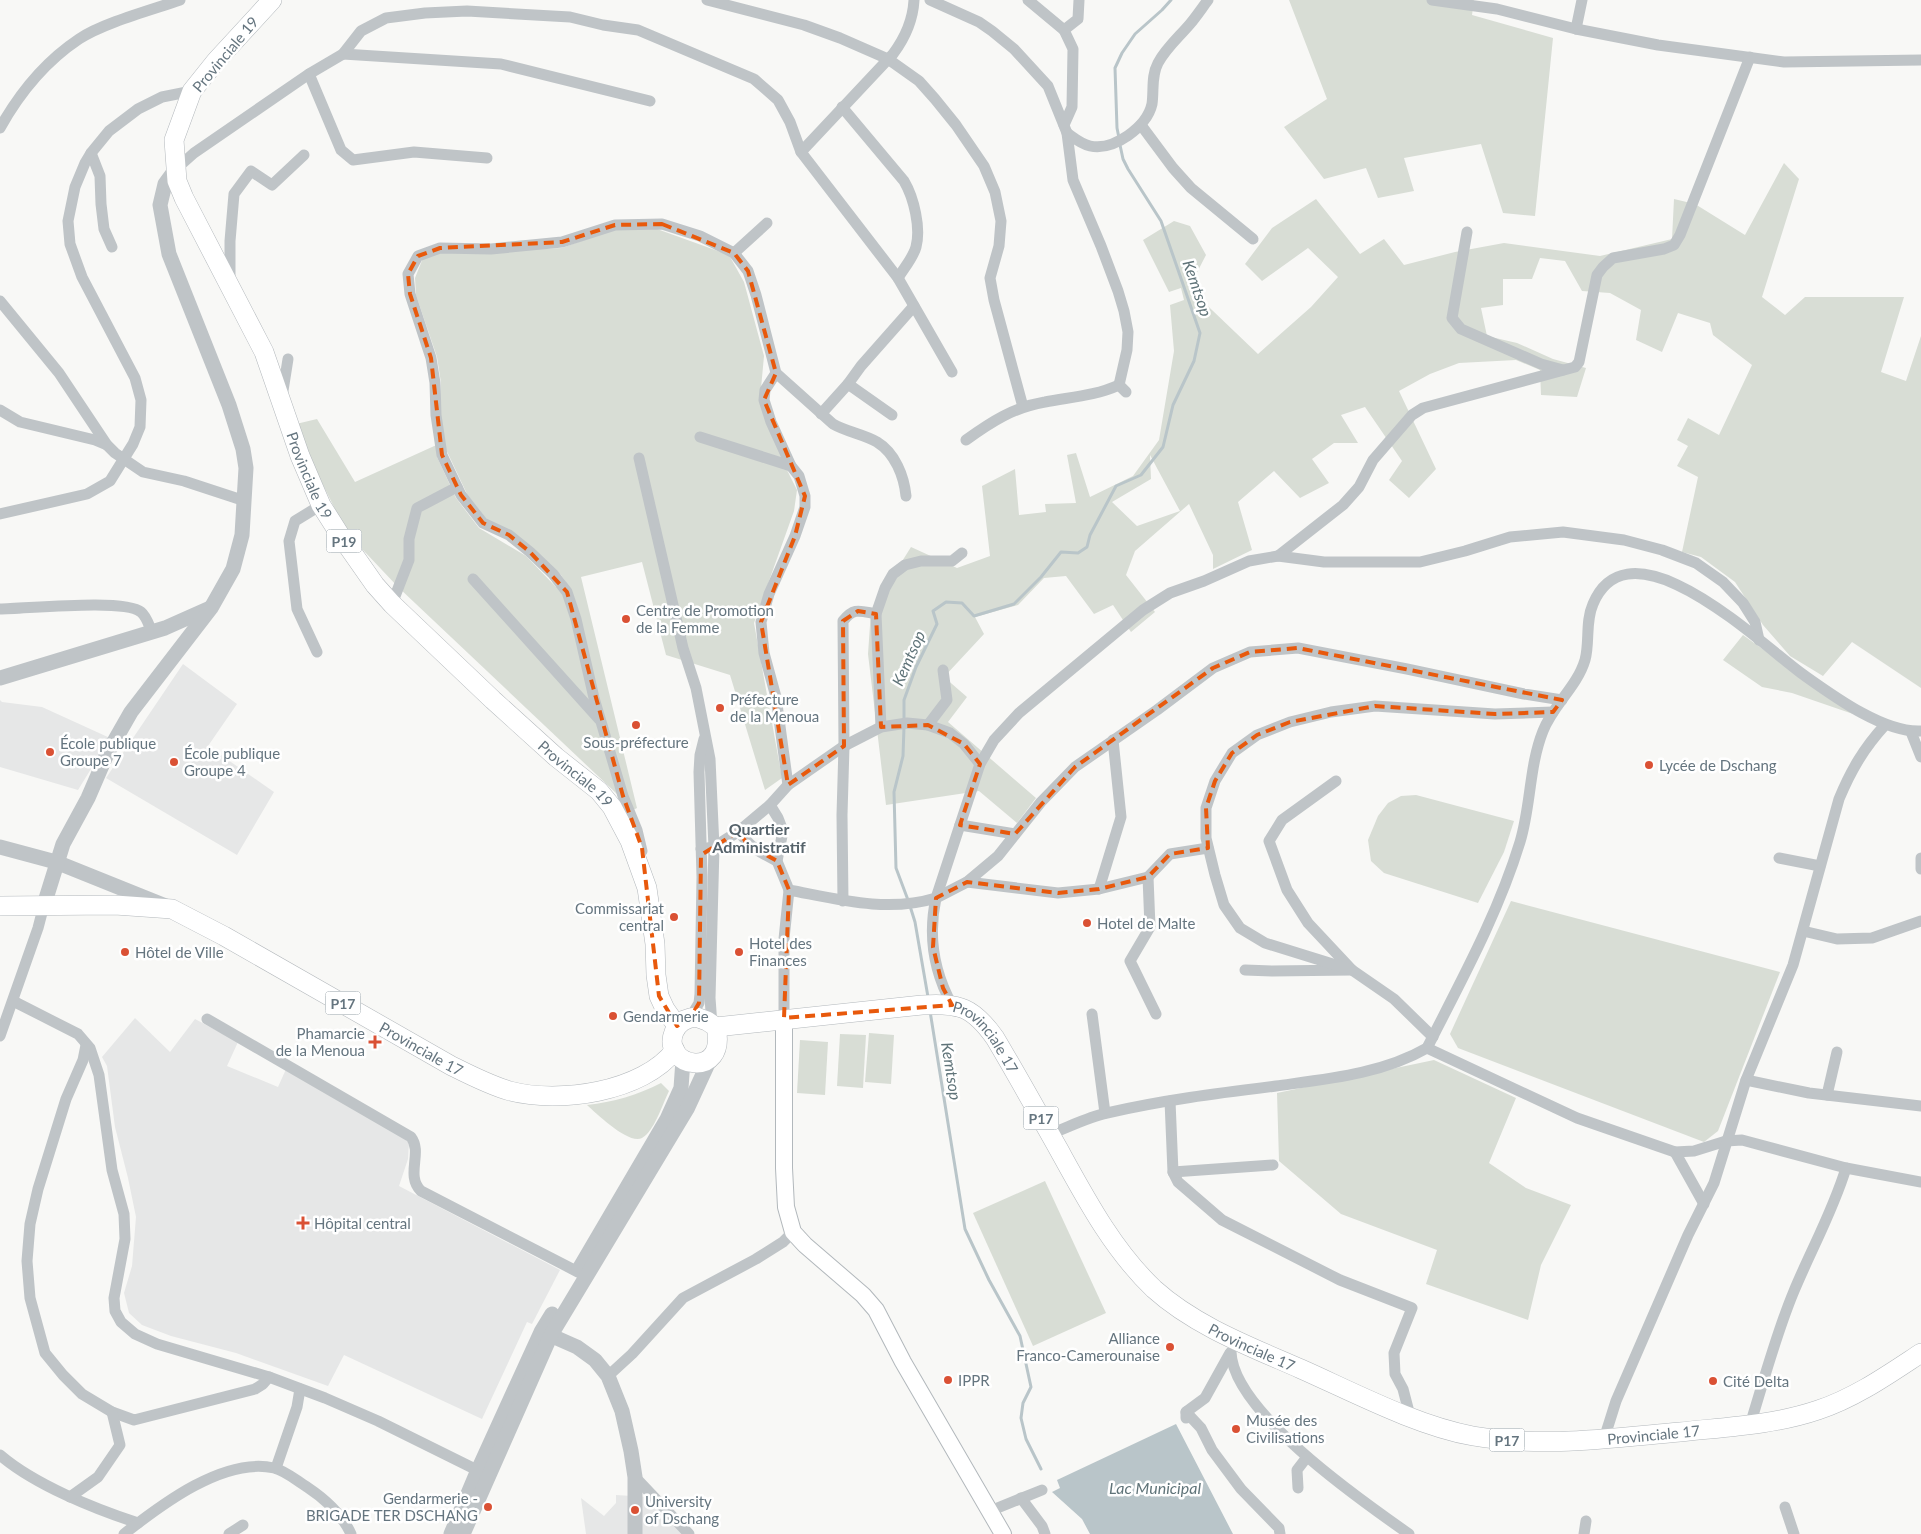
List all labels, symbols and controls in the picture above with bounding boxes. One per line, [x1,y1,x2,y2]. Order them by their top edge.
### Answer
street label: Provinciale 19 [188,13,262,95]
water label: Kemtsop [1180,257,1216,319]
street label: Provinciale 19 [283,429,336,522]
road number: P19 [326,530,362,552]
place label: Centre de Promotion de la Femme [636,601,774,636]
marker: Centre de Promotion de la Femme [620,613,632,625]
water label: Kemtsop [887,628,929,688]
place label: Préfecture de la Menoua [730,690,819,725]
marker: Préfecture de la Menoua [714,702,726,714]
marker: Sous-préfecture [630,719,642,731]
place label: Sous-préfecture [583,733,689,751]
place label: École publique Groupe 7 [60,734,156,769]
street label: Provinciale 19 [535,736,617,810]
place label: École publique Groupe 4 [184,744,280,779]
marker: École publique Groupe 7 [44,746,56,758]
marker: École publique Groupe 4 [168,756,180,768]
place label: Lycée de Dschang [1659,756,1777,774]
marker: Lycée de Dschang [1643,759,1655,771]
district label: Quartier Administratif [711,819,806,856]
place label: Commissariat central [575,899,665,934]
marker: Commissariat central [668,911,680,923]
place label: Hotel de Malte [1097,914,1195,932]
marker: Hotel de Malte [1081,917,1093,929]
place label: Hotel des Finances [749,934,812,969]
place label: Hôtel de Ville [135,943,224,961]
marker: Hôtel de Ville [119,946,131,958]
marker: Hotel des Finances [733,946,745,958]
road number: P17 [326,991,360,1014]
street label: Provinciale 17 [951,997,1022,1076]
place label: Gendarmerie [623,1007,709,1025]
marker: Gendarmerie [607,1010,619,1022]
street label: Provinciale 17 [377,1018,467,1079]
place label: Phamarcie de la Menoua [276,1024,365,1059]
marker: Phamarcie de la Menoua [369,1036,381,1048]
water label: Kemtsop [938,1041,966,1101]
road number: P17 [1024,1106,1058,1130]
place label: Hôpital central [314,1214,411,1232]
marker: Hôpital central [296,1216,310,1230]
street label: Provinciale 17 [1206,1319,1298,1374]
place label: Alliance Franco-Camerounaise [1016,1329,1160,1364]
marker: Alliance Franco-Camerounaise [1164,1341,1176,1353]
place label: IPPR [958,1371,990,1389]
place label: Cité Delta [1723,1372,1789,1390]
marker: IPPR [942,1374,954,1386]
marker: Cité Delta [1707,1375,1719,1387]
place label: Musée des Civilisations [1246,1411,1325,1446]
street label: Provinciale 17 [1606,1421,1701,1448]
marker: Musée des Civilisations [1230,1423,1242,1435]
road number: P17 [1490,1428,1524,1452]
water label: Lac Municipal [1109,1478,1201,1497]
place label: Gendarmerie - BRIGADE TER DSCHANG [306,1489,478,1524]
place label: University of Dschang [645,1492,719,1527]
marker: Gendarmerie - BRIGADE TER DSCHANG [482,1501,494,1513]
marker: University of Dschang [629,1504,641,1516]

